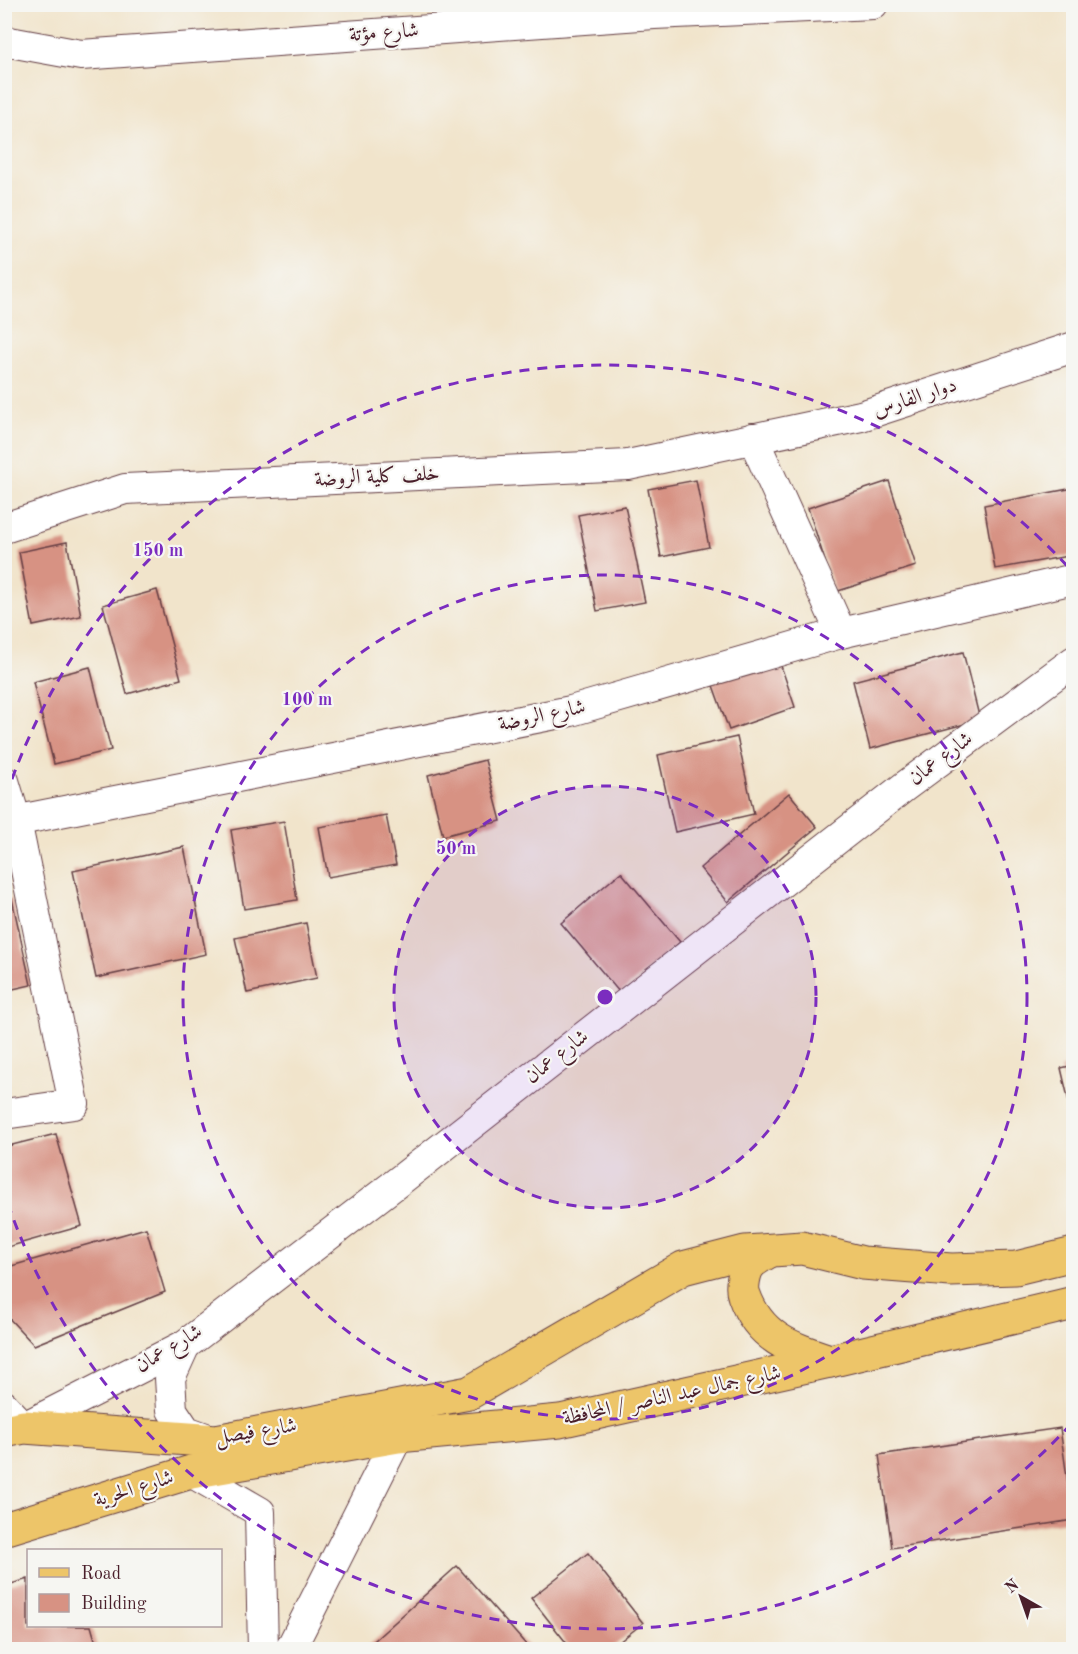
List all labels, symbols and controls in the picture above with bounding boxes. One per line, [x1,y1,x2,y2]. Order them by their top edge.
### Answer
street label: شارع مؤتة [349,20,420,52]
street label: دوار الفارس [870,375,960,421]
street label: خلف كلية الروضة [314,462,440,491]
text: 150 m [133,542,183,560]
text: 100 m [282,691,332,709]
street label: شارع الروضة [496,696,589,741]
street label: شارع عمان [905,728,980,794]
text: 50 m [436,840,476,858]
centre of rings [595,987,615,1007]
street label: شارع عمان [521,1026,596,1093]
street label: شارع عمان [132,1321,209,1382]
street label: شارع جمال عبد الناصر / المحافظة [561,1363,784,1435]
street label: شارع فيصل [214,1415,299,1455]
street label: شارع الحرية [92,1467,178,1517]
legend [27,1549,222,1627]
text: Road [81,1565,121,1583]
north arrow [991,1567,1051,1627]
text: N [1003,1576,1023,1597]
text: Building [81,1595,147,1613]

